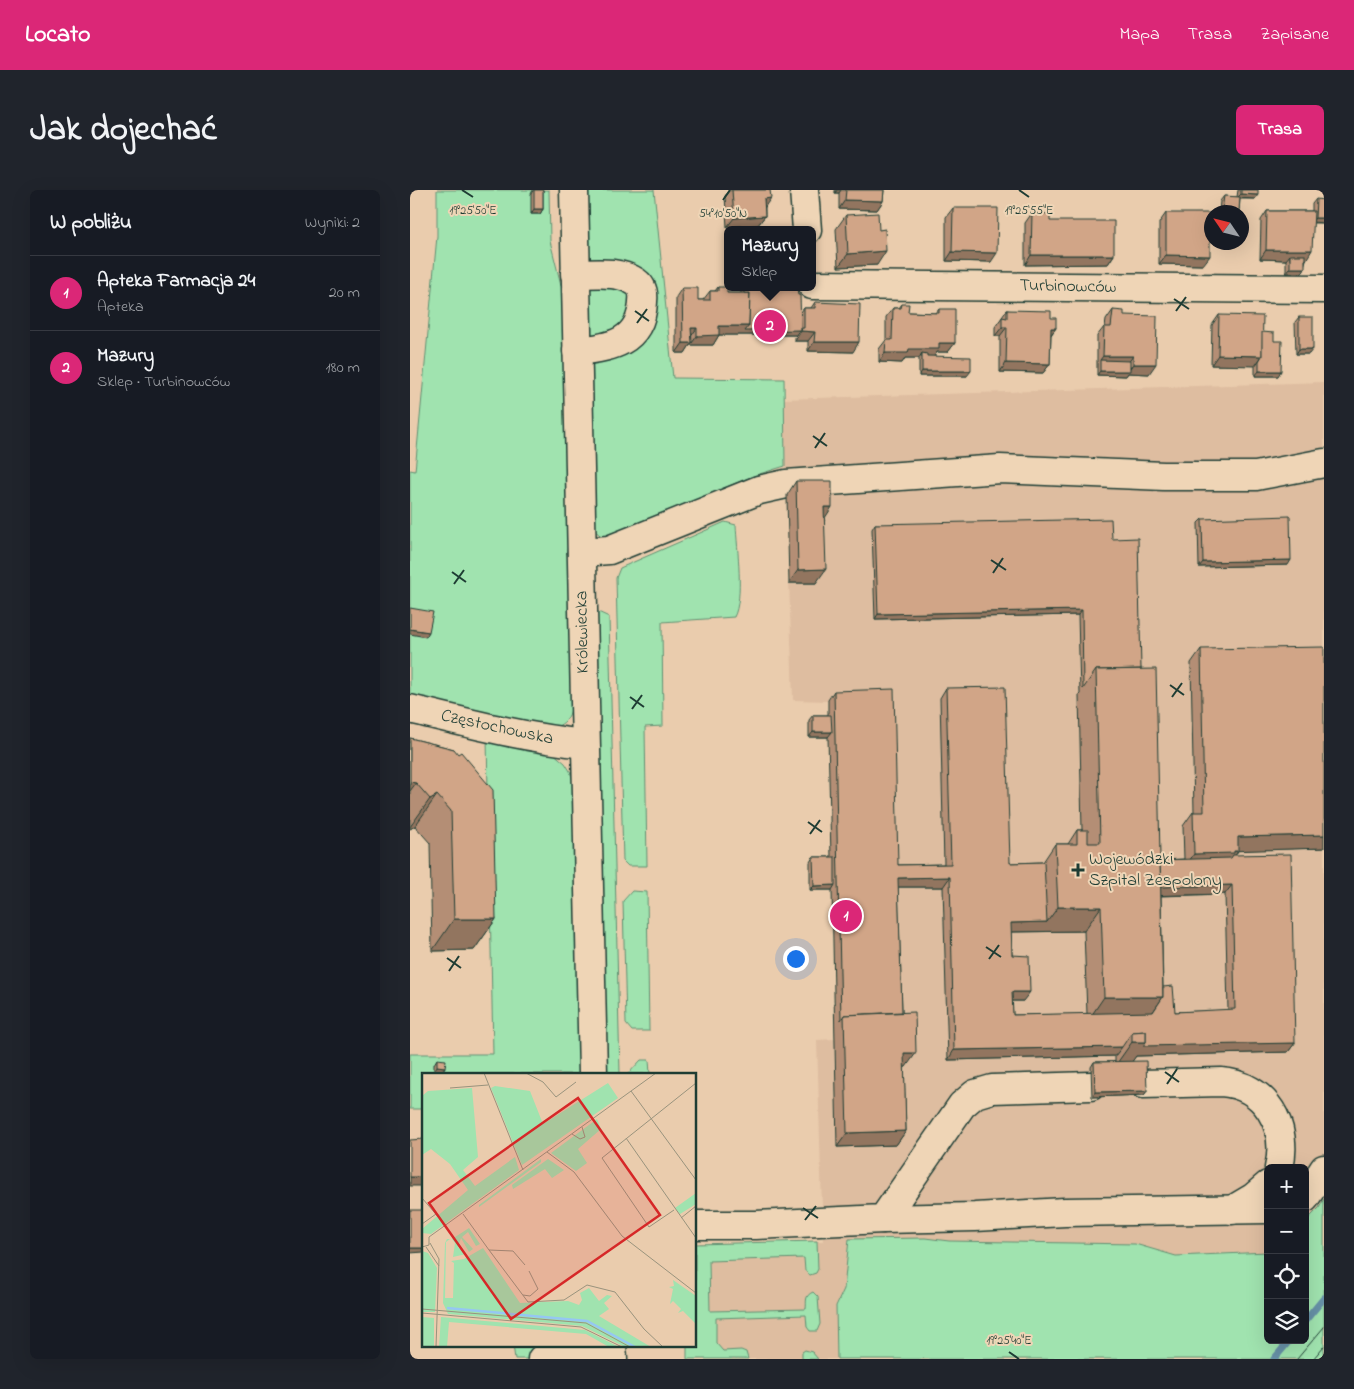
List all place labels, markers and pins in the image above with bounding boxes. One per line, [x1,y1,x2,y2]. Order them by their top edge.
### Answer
pin: 2 [754,307,786,345]
place label: Wojewódzki Szpital Zespolony [1089,847,1222,894]
marker: Wojewódzki Szpital Zespolony [1071,863,1085,877]
pin: 1 [830,897,862,935]

